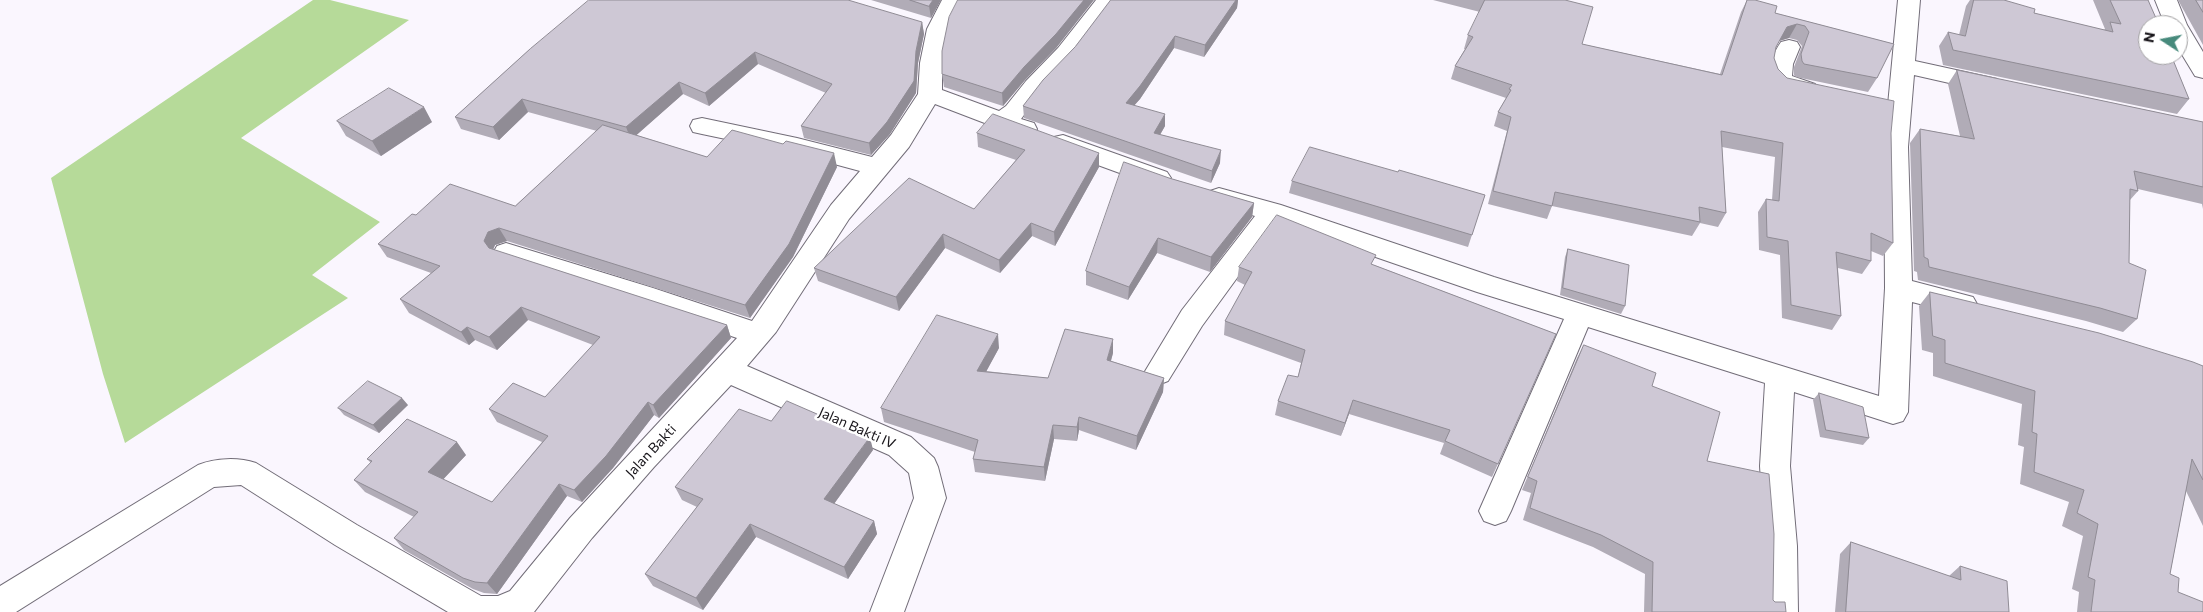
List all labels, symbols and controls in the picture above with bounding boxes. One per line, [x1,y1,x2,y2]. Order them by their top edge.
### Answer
north arrow [2138,15,2188,65]
text: N [2139,30,2158,44]
street label: Jalan Bakti IV [816,404,898,452]
street label: Jalan Bakti [622,421,680,481]

